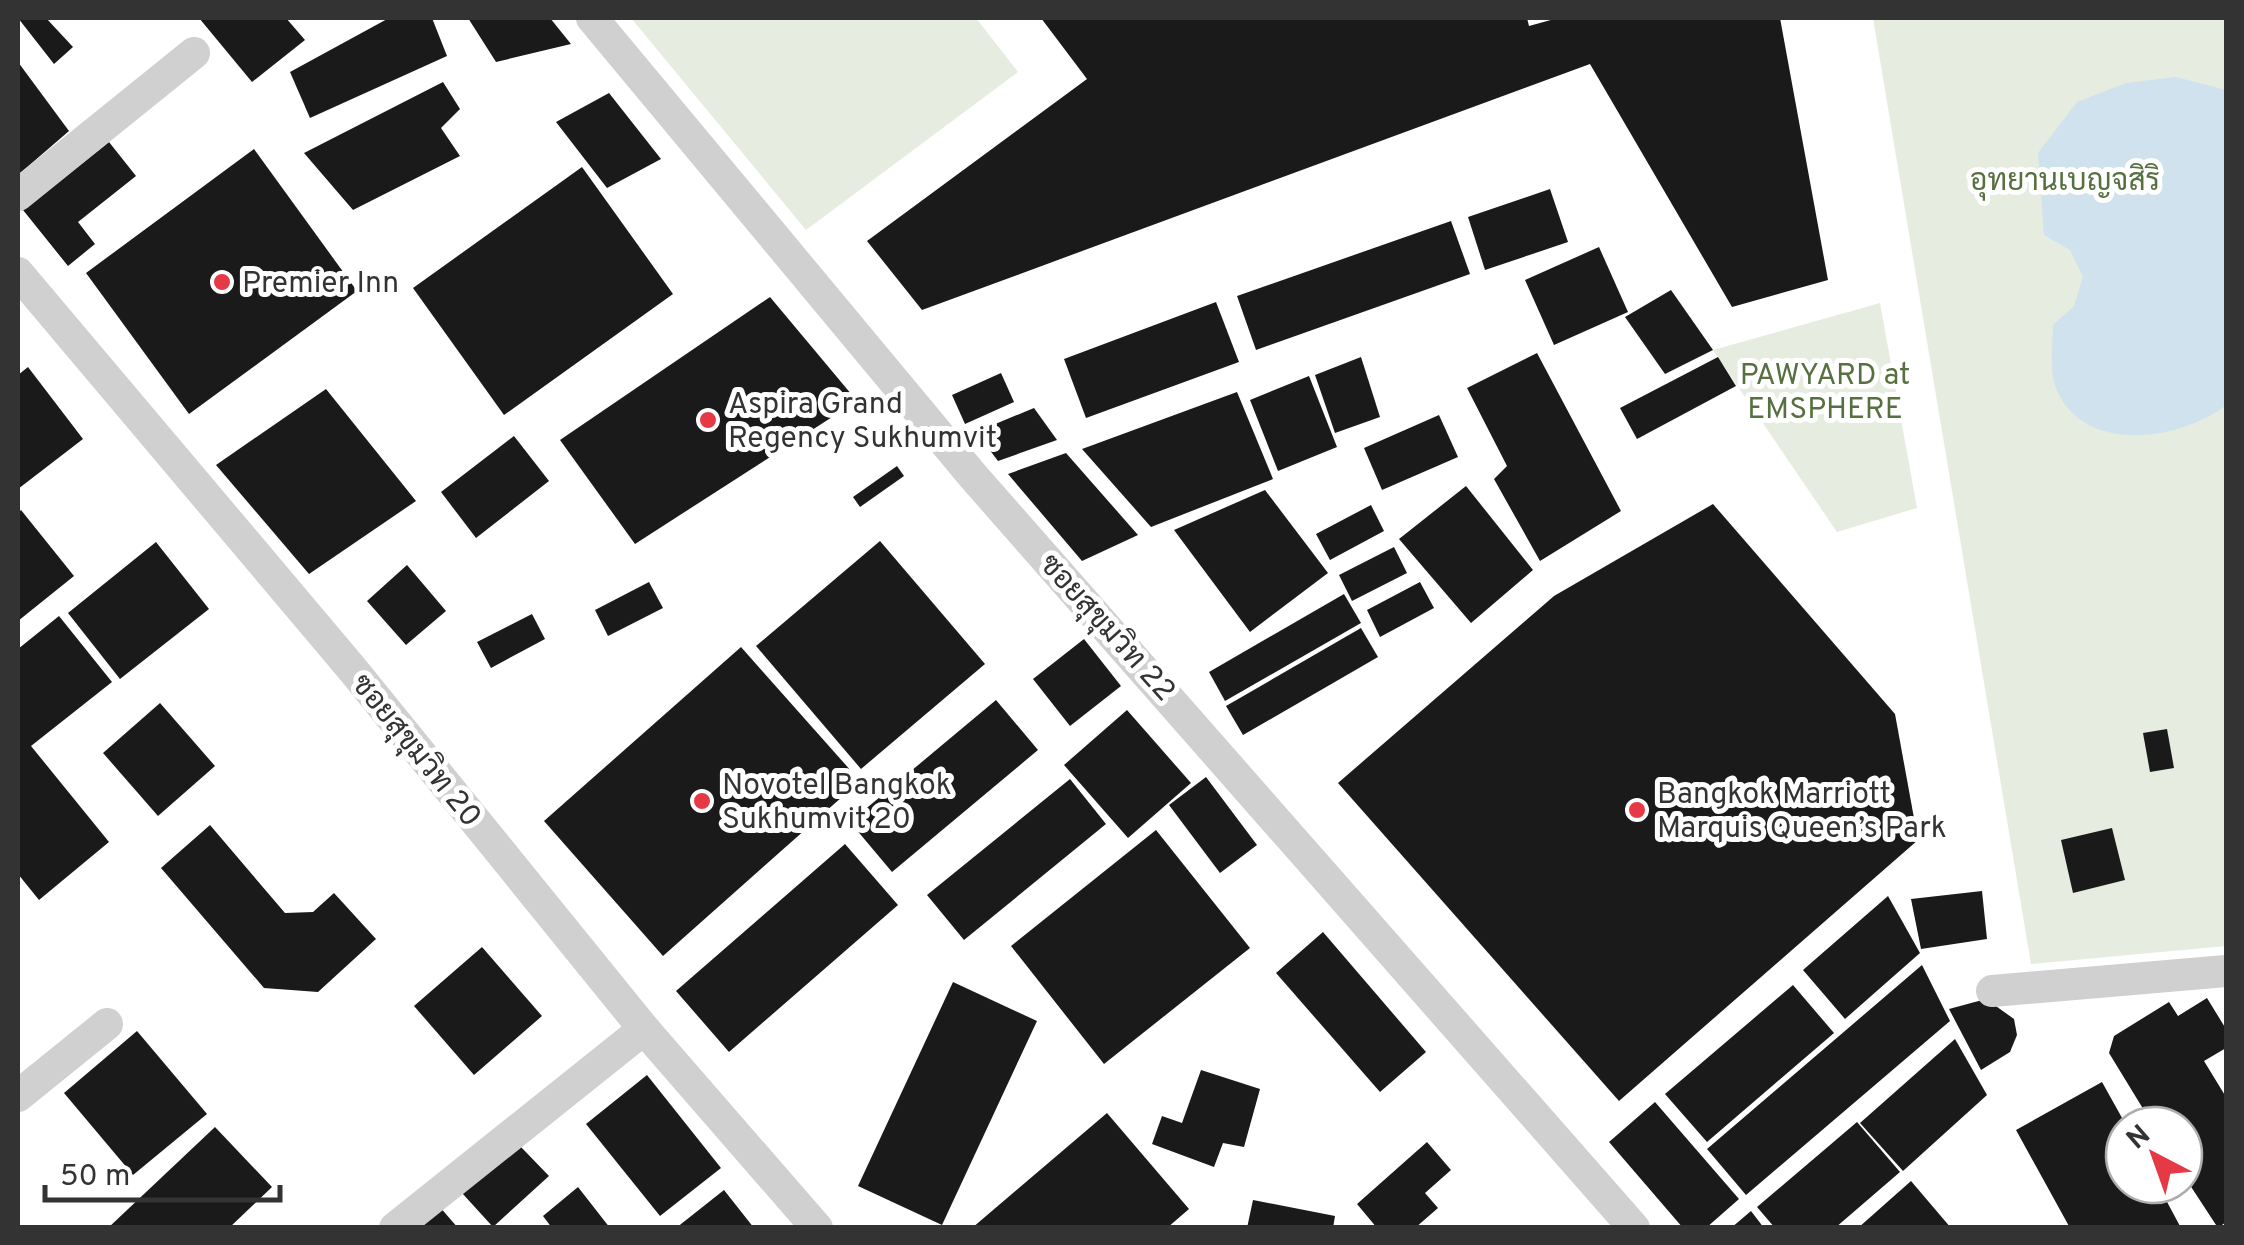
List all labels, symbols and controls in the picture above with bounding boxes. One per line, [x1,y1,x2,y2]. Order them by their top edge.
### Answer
park label: อุทยานเบญจสิริ [1970,163,2160,201]
place label: Premier Inn [242,266,399,303]
marker: Premier Inn [211,271,233,293]
park label: PAWYARD at EMSPHERE [1740,358,1910,429]
place label: Aspira Grand Regency Sukhumvit [728,387,997,458]
marker: Aspira Grand Regency Sukhumvit [697,409,719,431]
street label: ซอยสุขุมวิท 22 [1030,547,1183,710]
street label: ซอยสุขุมวิท 20 [342,667,489,836]
place label: Novotel Bangkok Sukhumvit 20 [722,768,952,839]
place label: Bangkok Marriott Marquis Queen’s Park [1657,777,1947,848]
marker: Novotel Bangkok Sukhumvit 20 [691,790,713,812]
marker: Bangkok Marriott Marquis Queen’s Park [1626,799,1648,821]
north arrow [2104,1105,2204,1205]
text: N [2120,1118,2159,1159]
scale bar [45,1140,280,1202]
text: 50 m [60,1159,130,1196]

